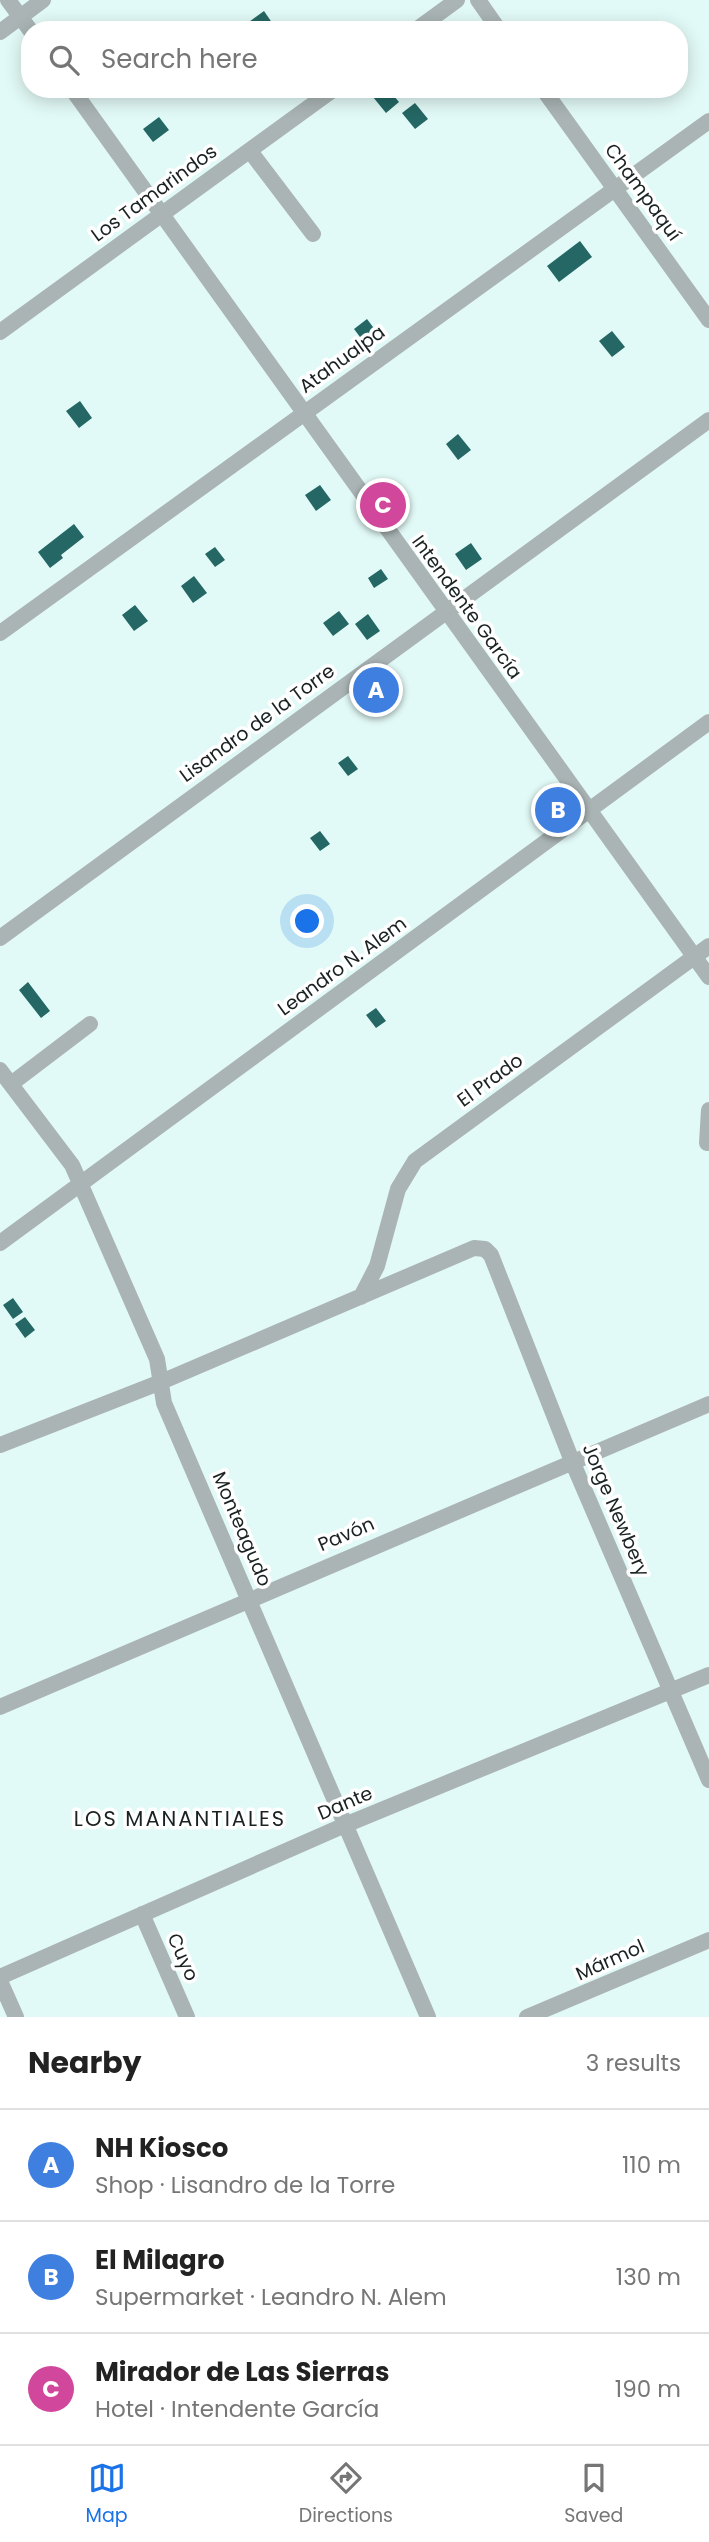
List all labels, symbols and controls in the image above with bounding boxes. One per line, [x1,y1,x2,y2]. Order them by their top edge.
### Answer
search box [21,21,688,98]
icon: search [45,41,83,79]
text: Search here [101,41,258,77]
street label: Los Tamarindos [85,138,223,248]
street label: Champaquí [598,138,688,247]
street label: Atahualpa [294,319,390,399]
pin: C [360,479,406,531]
street label: Intendente García [406,529,528,685]
street label: Lisandro de la Torre [174,658,340,788]
pin: A [353,664,399,716]
pin: B [535,784,581,836]
your location [290,904,324,938]
street label: Leandro N. Alem [272,910,412,1022]
street label: El Prado [452,1047,528,1113]
street label: Jorge Newbery [576,1439,656,1581]
street label: Monteagudo [206,1467,278,1591]
street label: Pavón [314,1510,378,1558]
street label: Dante [313,1779,377,1827]
district label: LOS MANANTIALES [74,1804,286,1833]
street label: Cuyo [161,1929,205,1985]
street label: Mármol [571,1933,649,1987]
text: Nearby [28,2041,142,2084]
text: 3 results [586,2047,681,2079]
text: NH Kiosco [95,2130,228,2166]
text: A [43,2149,59,2181]
text: 110 m [622,2149,681,2181]
text: Shop · Lisandro de la Torre [95,2169,395,2201]
text: El Milagro [95,2242,224,2278]
text: B [43,2261,59,2293]
text: 130 m [616,2261,681,2293]
text: Supermarket · Leandro N. Alem [95,2281,447,2313]
text: Mirador de Las Sierras [95,2354,390,2390]
text: C [42,2373,60,2405]
text: 190 m [615,2373,681,2405]
text: Hotel · Intendente García [95,2393,379,2425]
tab: Map [86,2459,128,2530]
tab: Directions [299,2459,393,2530]
tab: Saved [564,2459,623,2530]

